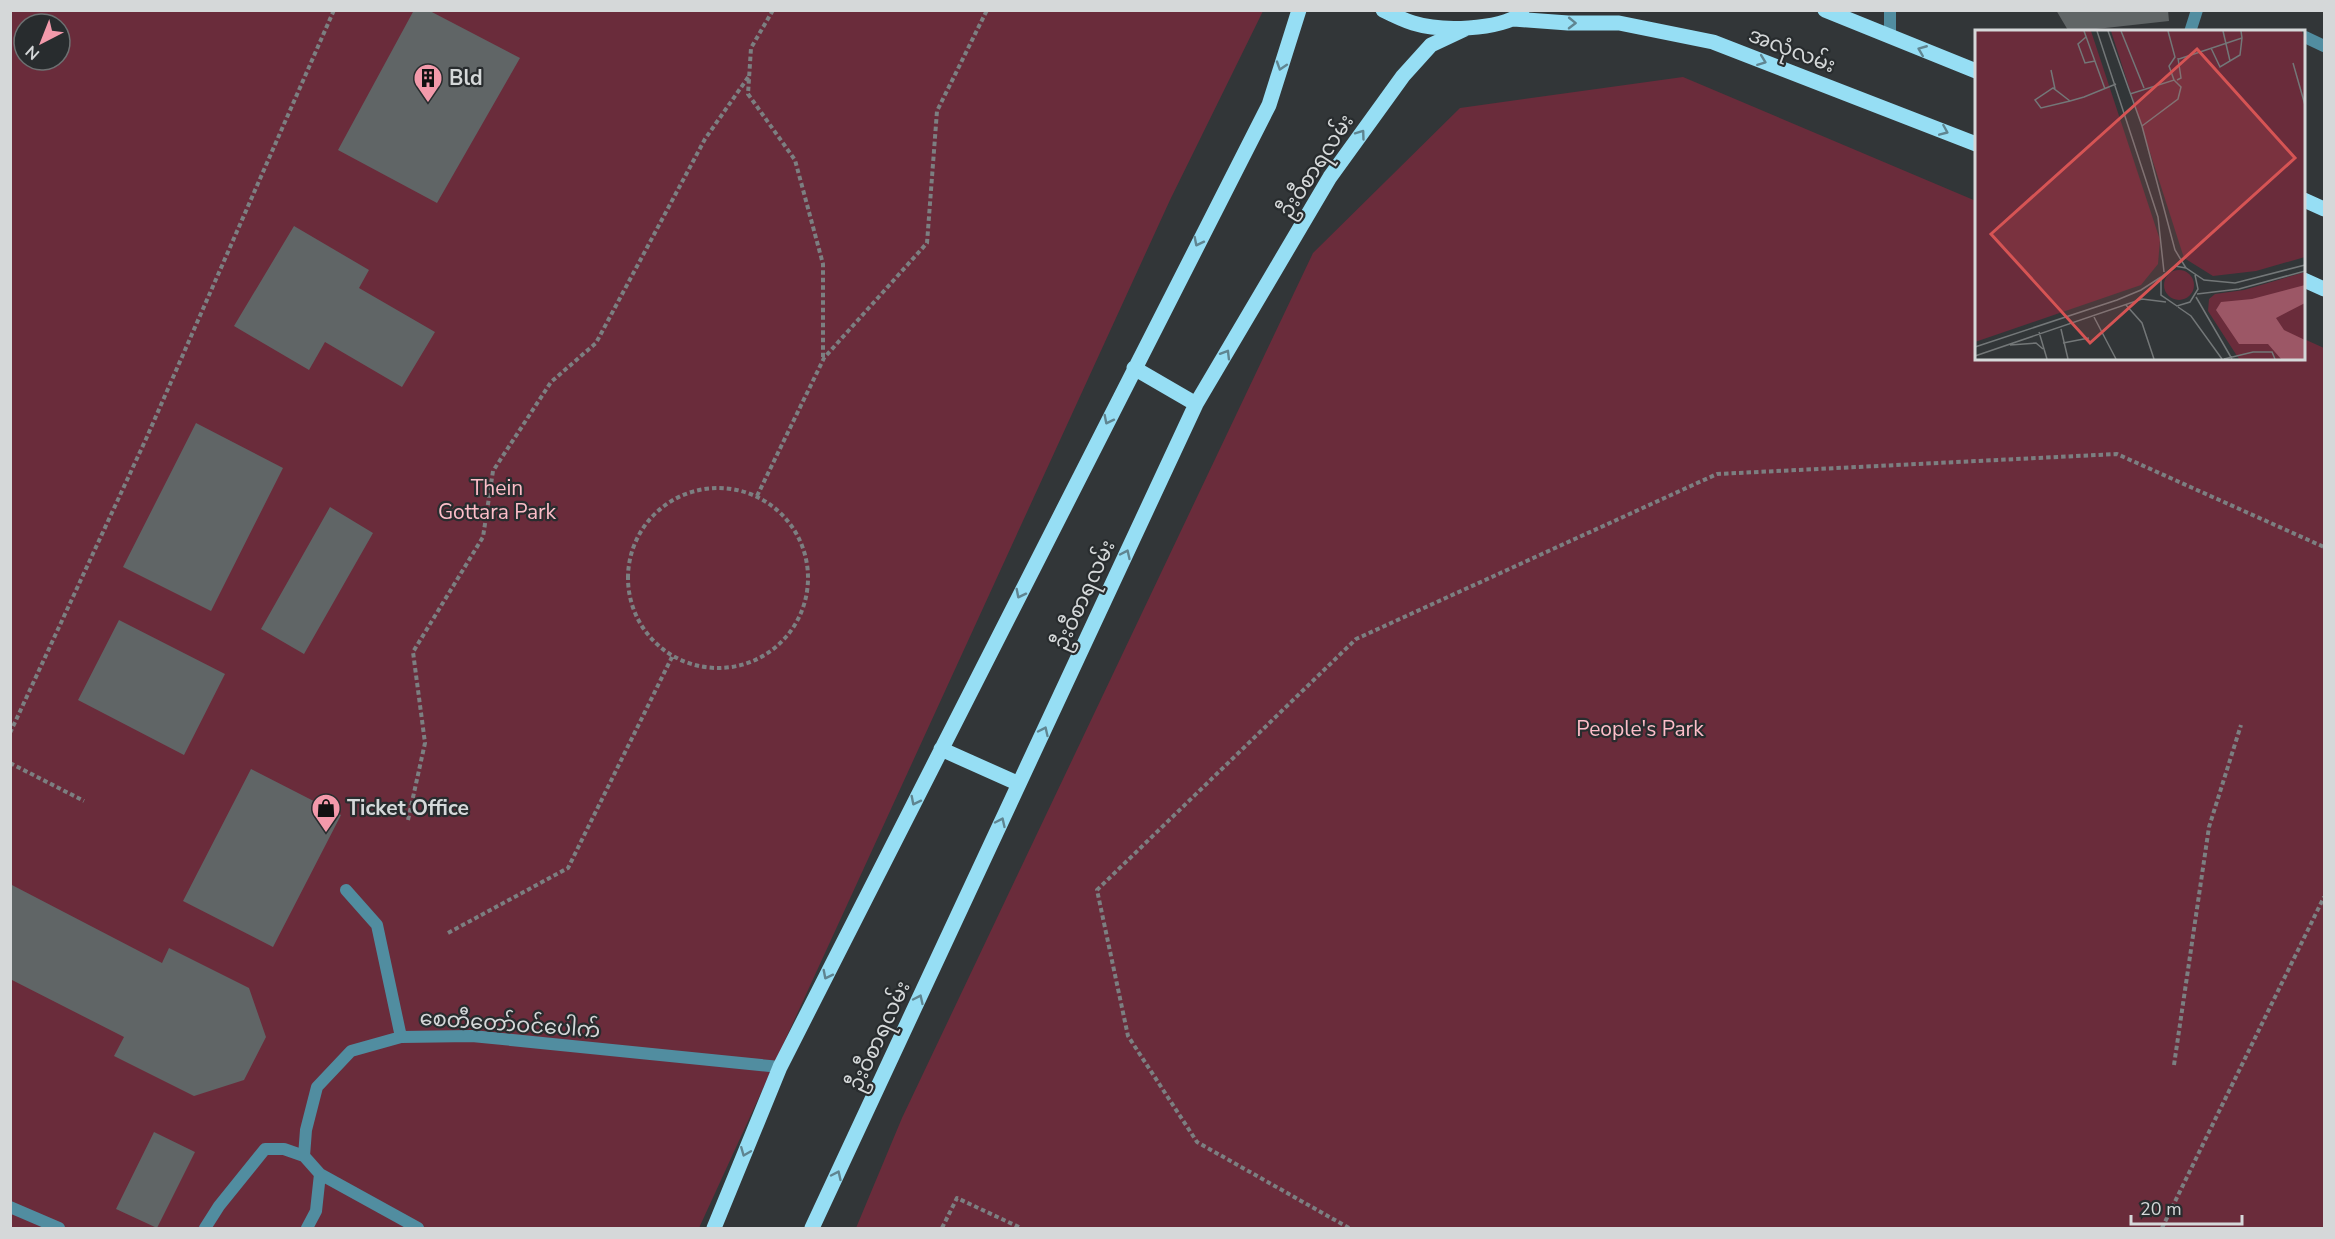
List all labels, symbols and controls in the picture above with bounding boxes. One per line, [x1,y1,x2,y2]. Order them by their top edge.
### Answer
north arrow [12,12,72,72]
one-way arrow [1568,17,1577,29]
street label: အလုံလမ်း [1743,19,1840,82]
inset map [1975,30,2305,360]
text: N [21,40,44,65]
one-way arrow [1917,45,1928,57]
one-way arrow [1756,54,1767,66]
one-way arrow [1276,60,1288,71]
building icon: Bld [412,62,444,104]
place label: Bld [449,64,483,92]
street label: ဦးဝီစာရလမ်း [1270,108,1363,225]
one-way arrow [1938,124,1949,136]
one-way arrow [1354,130,1365,141]
one-way arrow [1194,236,1206,247]
one-way arrow [1218,350,1230,360]
one-way arrow [1103,414,1115,425]
park label: Thein Gottara Park [438,474,557,526]
street label: ဦးဝီစာရလမ်း [1044,534,1124,656]
one-way arrow [1119,550,1131,561]
one-way arrow [1015,588,1027,599]
park label: People's Park [1576,715,1704,743]
one-way arrow [1036,727,1048,738]
shop icon: Ticket Office [310,792,342,834]
place label: Ticket Office [347,794,469,822]
one-way arrow [911,795,922,806]
one-way arrow [994,817,1006,828]
one-way arrow [823,969,834,980]
street label: ဦးဝီစာရလမ်း [839,975,919,1097]
one-way arrow [912,994,924,1005]
street label: စေတီတော်ဝင်ပေါက် [419,1002,601,1044]
one-way arrow [740,1146,752,1157]
one-way arrow [829,1171,841,1182]
scale bar [2131,1188,2242,1226]
text: 20 m [2140,1197,2182,1221]

